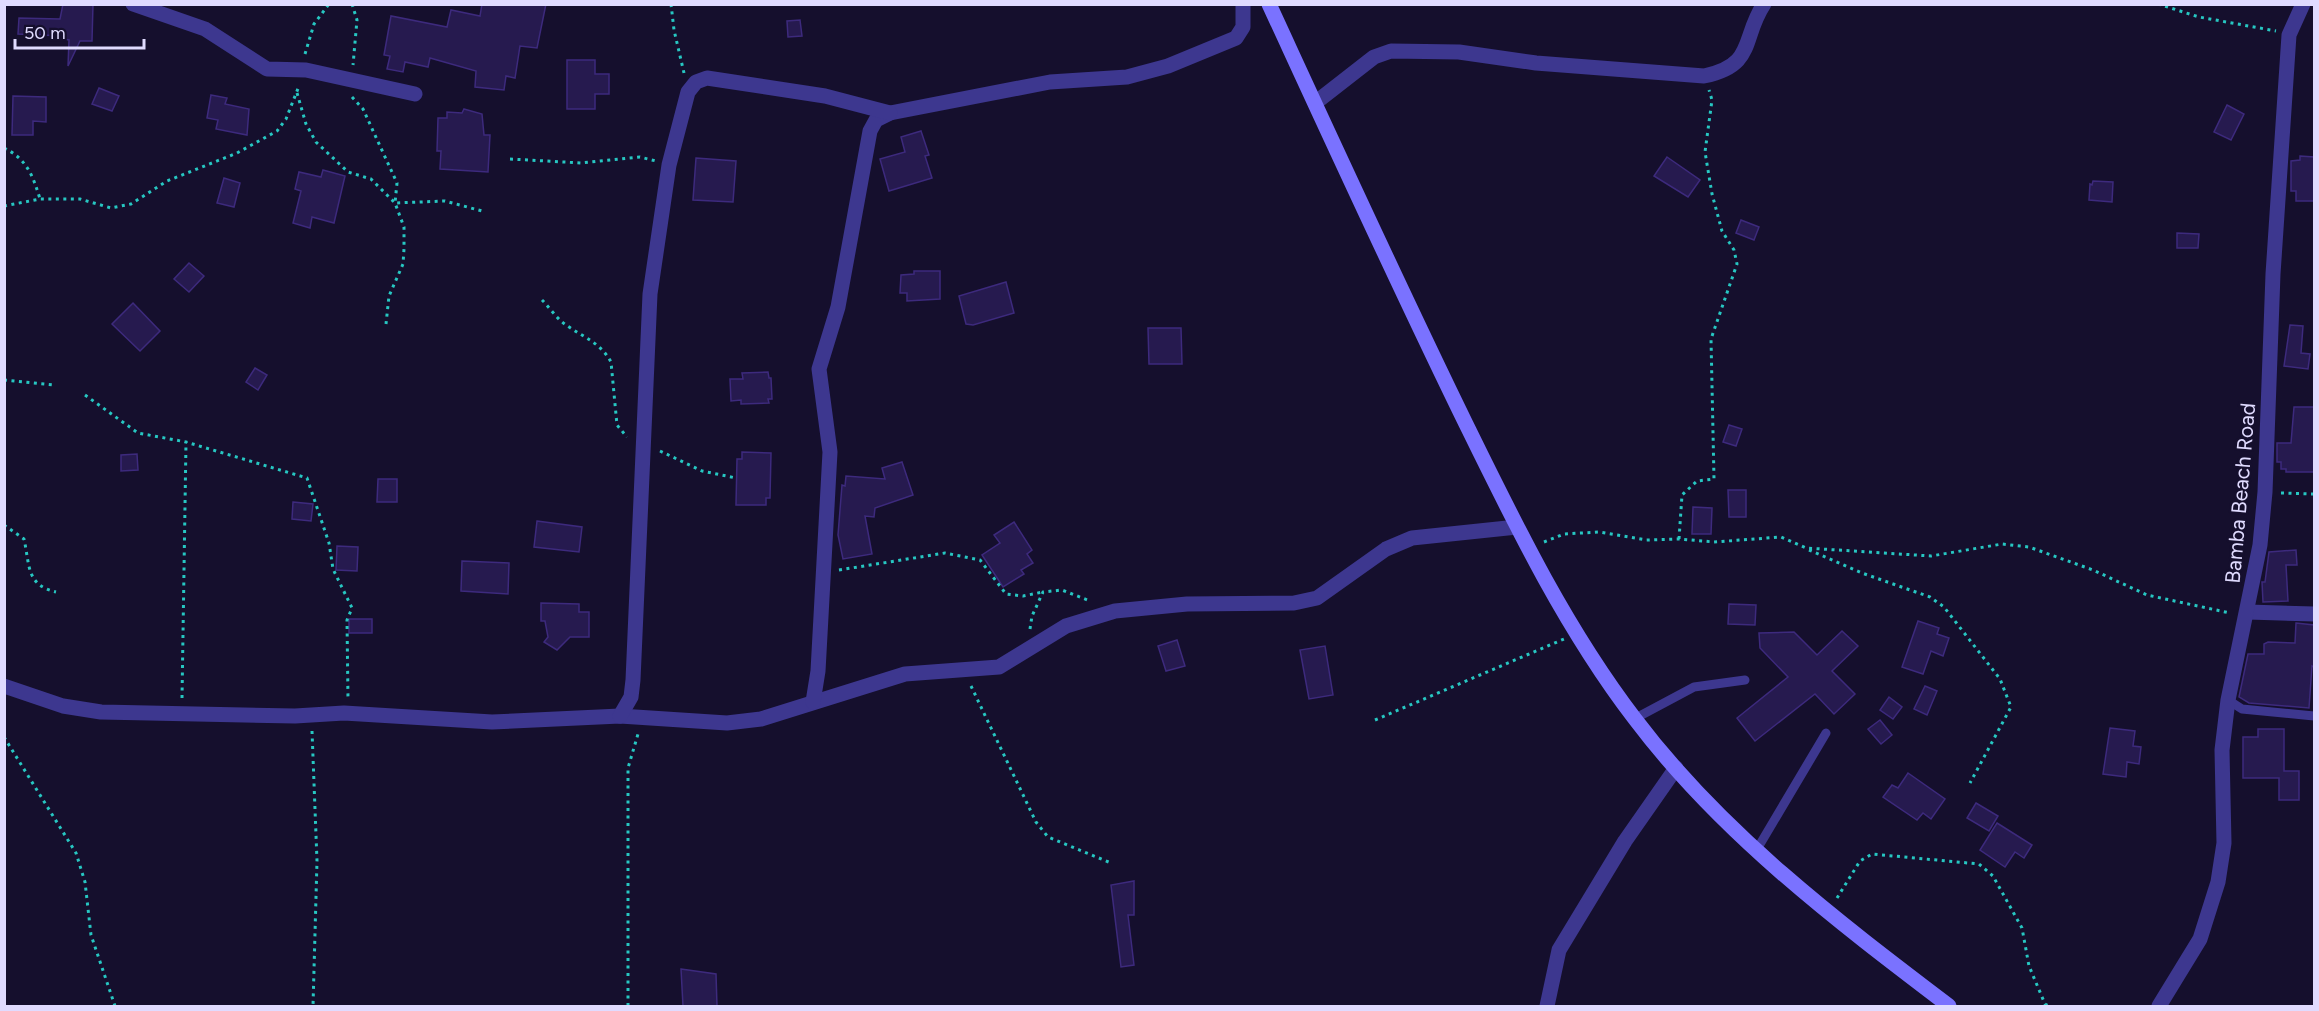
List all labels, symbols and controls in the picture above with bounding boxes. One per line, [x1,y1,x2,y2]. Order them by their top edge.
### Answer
scale bar [15,12,144,50]
text: 50 m [24,22,66,44]
street label: Bamba Beach Road [2220,402,2260,584]

